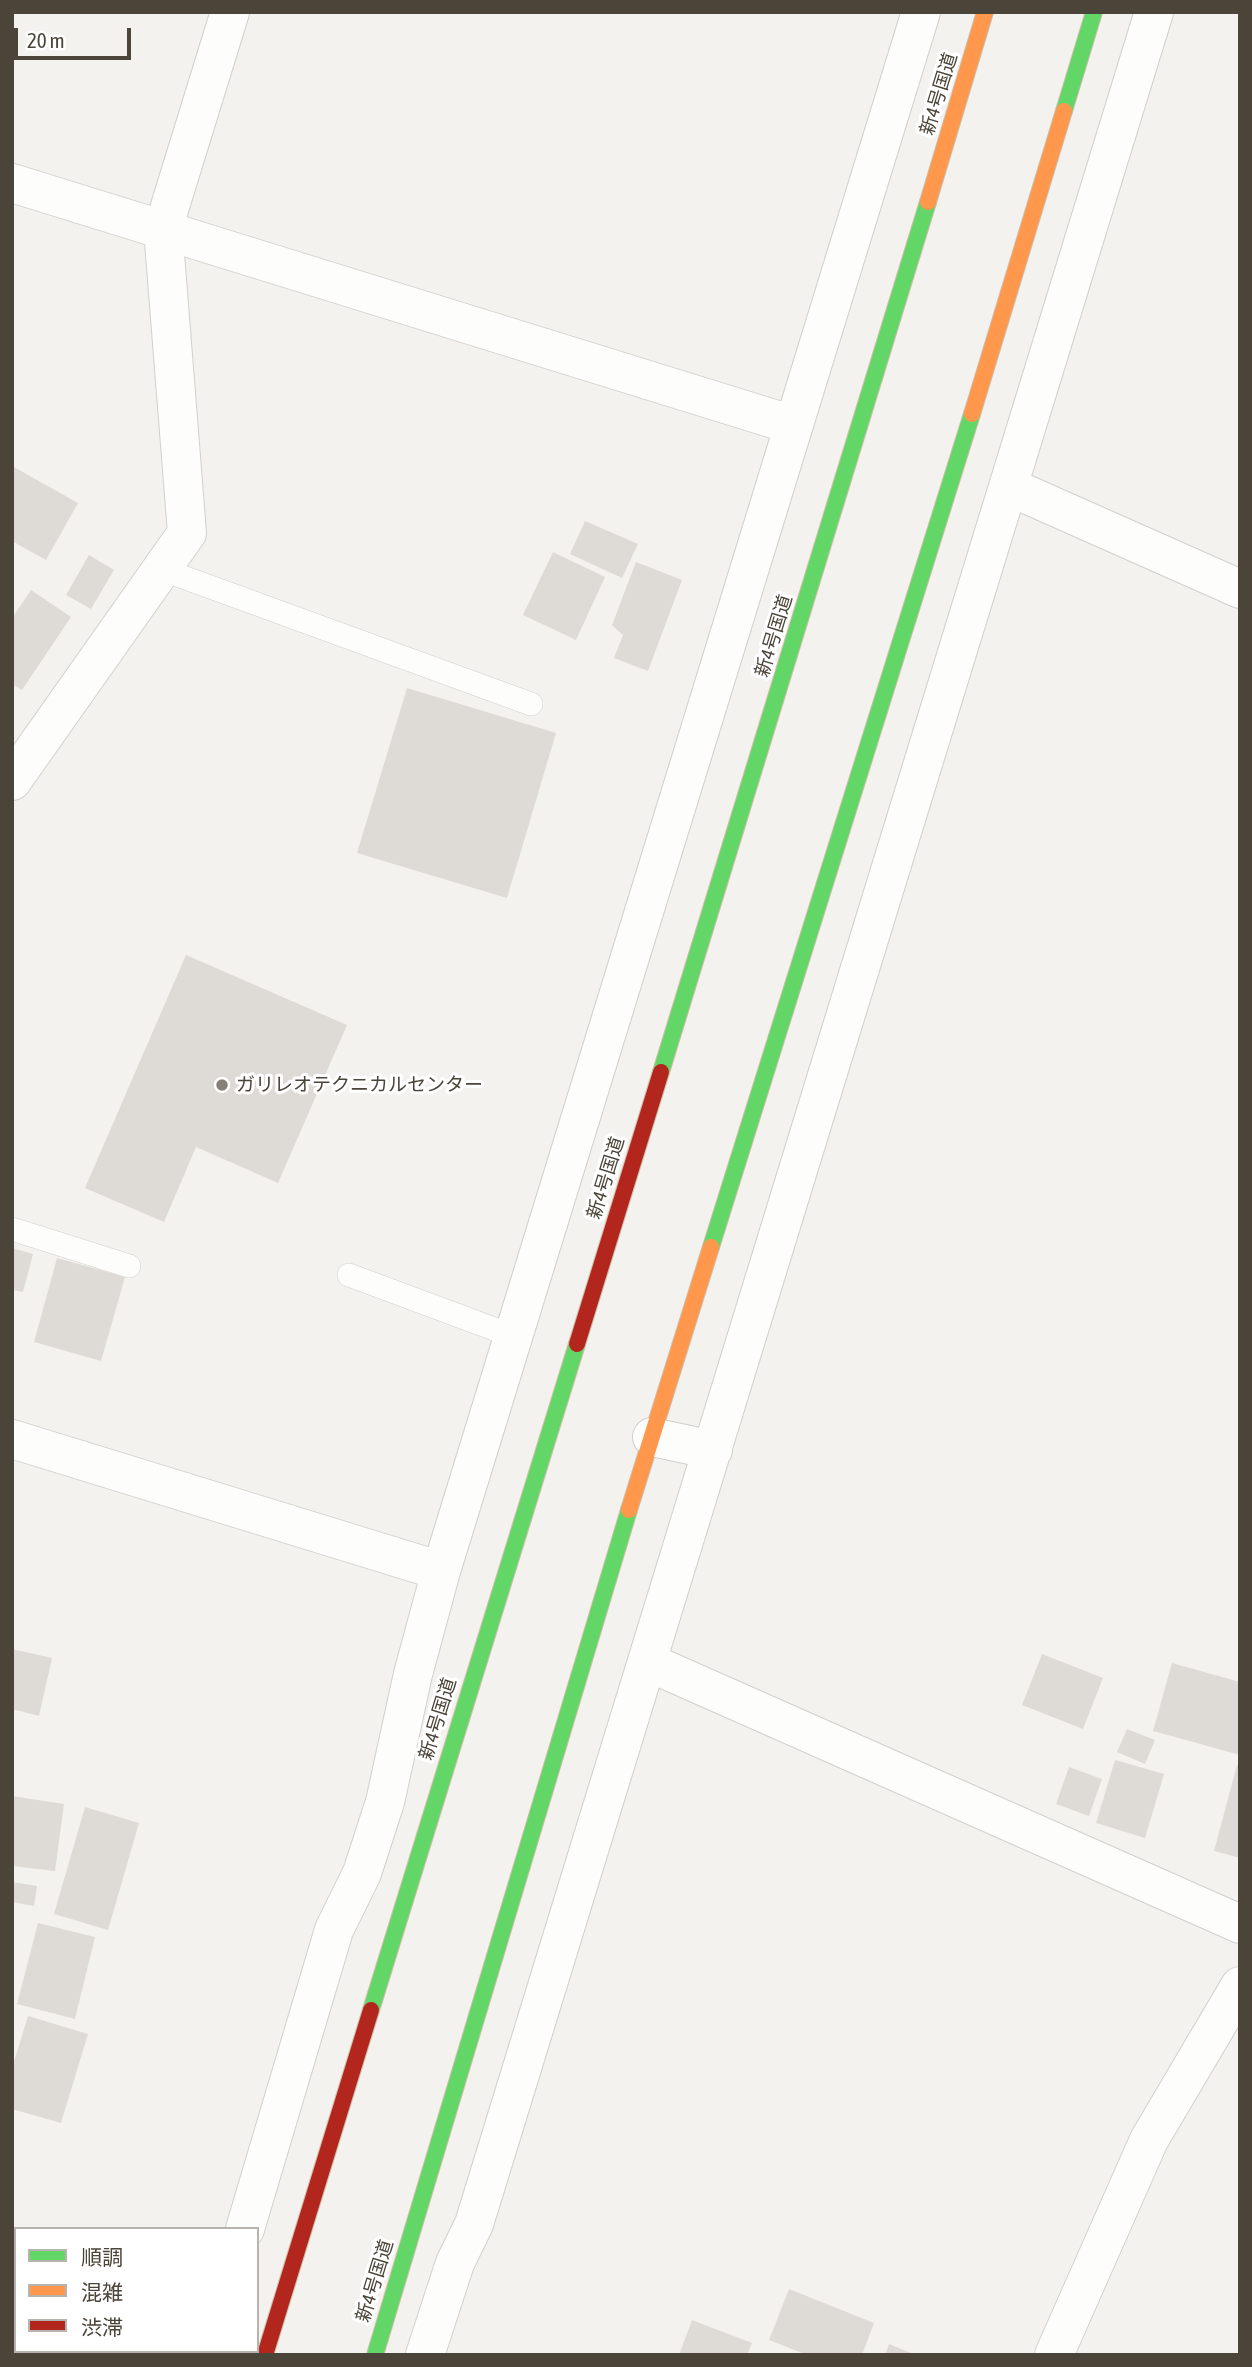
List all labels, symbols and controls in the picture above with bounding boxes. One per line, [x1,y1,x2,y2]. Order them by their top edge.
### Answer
scale bar [18,14,135,58]
text: 20 m [27,28,65,52]
street label: 新4号国道 [916,50,962,138]
street label: 新4号国道 [751,592,797,680]
place label: ガリレオテクニカルセンター [236,1074,483,1096]
marker: ガリレオテクニカルセンター [214,1077,230,1093]
street label: 新4号国道 [583,1134,629,1222]
street label: 新4号国道 [415,1675,461,1763]
legend [14,2227,259,2353]
street label: 新4号国道 [352,2237,398,2325]
text: 順調 [81,2245,123,2269]
text: 混雑 [81,2280,123,2304]
text: 渋滞 [81,2315,123,2339]

